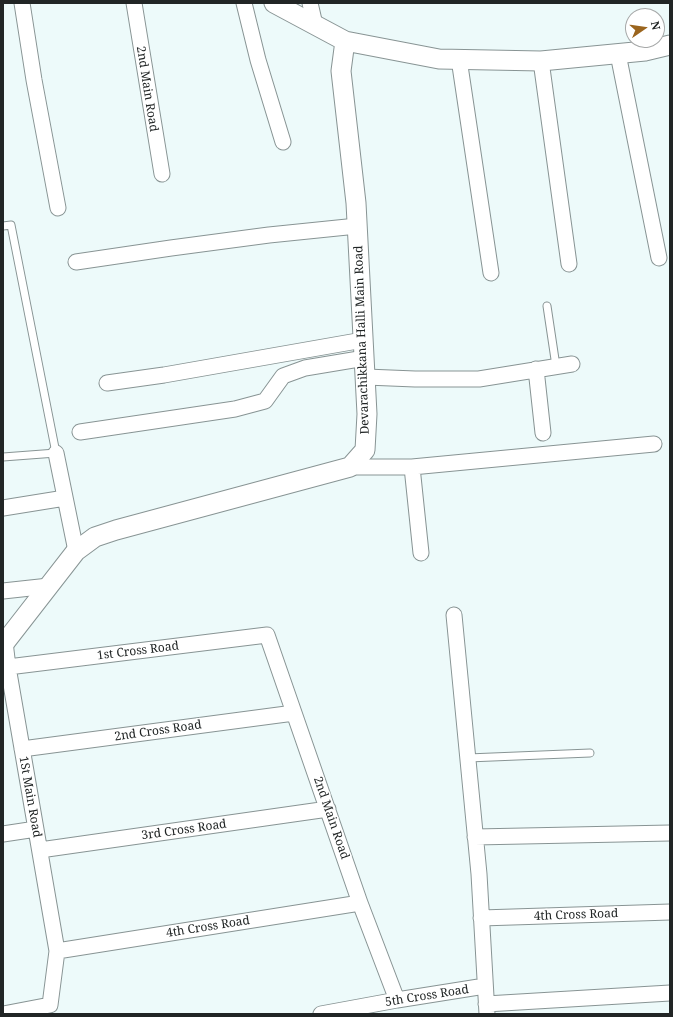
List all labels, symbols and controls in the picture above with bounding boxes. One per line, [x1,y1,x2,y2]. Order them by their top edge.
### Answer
north arrow [625,8,665,48]
text: N [648,19,664,31]
street label: 2nd Main Road [133,45,161,133]
street label: Devarachikkana Halli Main Road [352,245,372,435]
street label: 1st Cross Road [96,639,180,663]
street label: 2nd Cross Road [114,718,202,744]
street label: 1St Main Road [16,755,44,839]
street label: 2nd Main Road [310,775,352,861]
street label: 3rd Cross Road [141,817,227,843]
street label: 4th Cross Road [534,906,618,924]
street label: 4th Cross Road [165,913,251,941]
street label: 5th Cross Road [384,982,470,1010]

